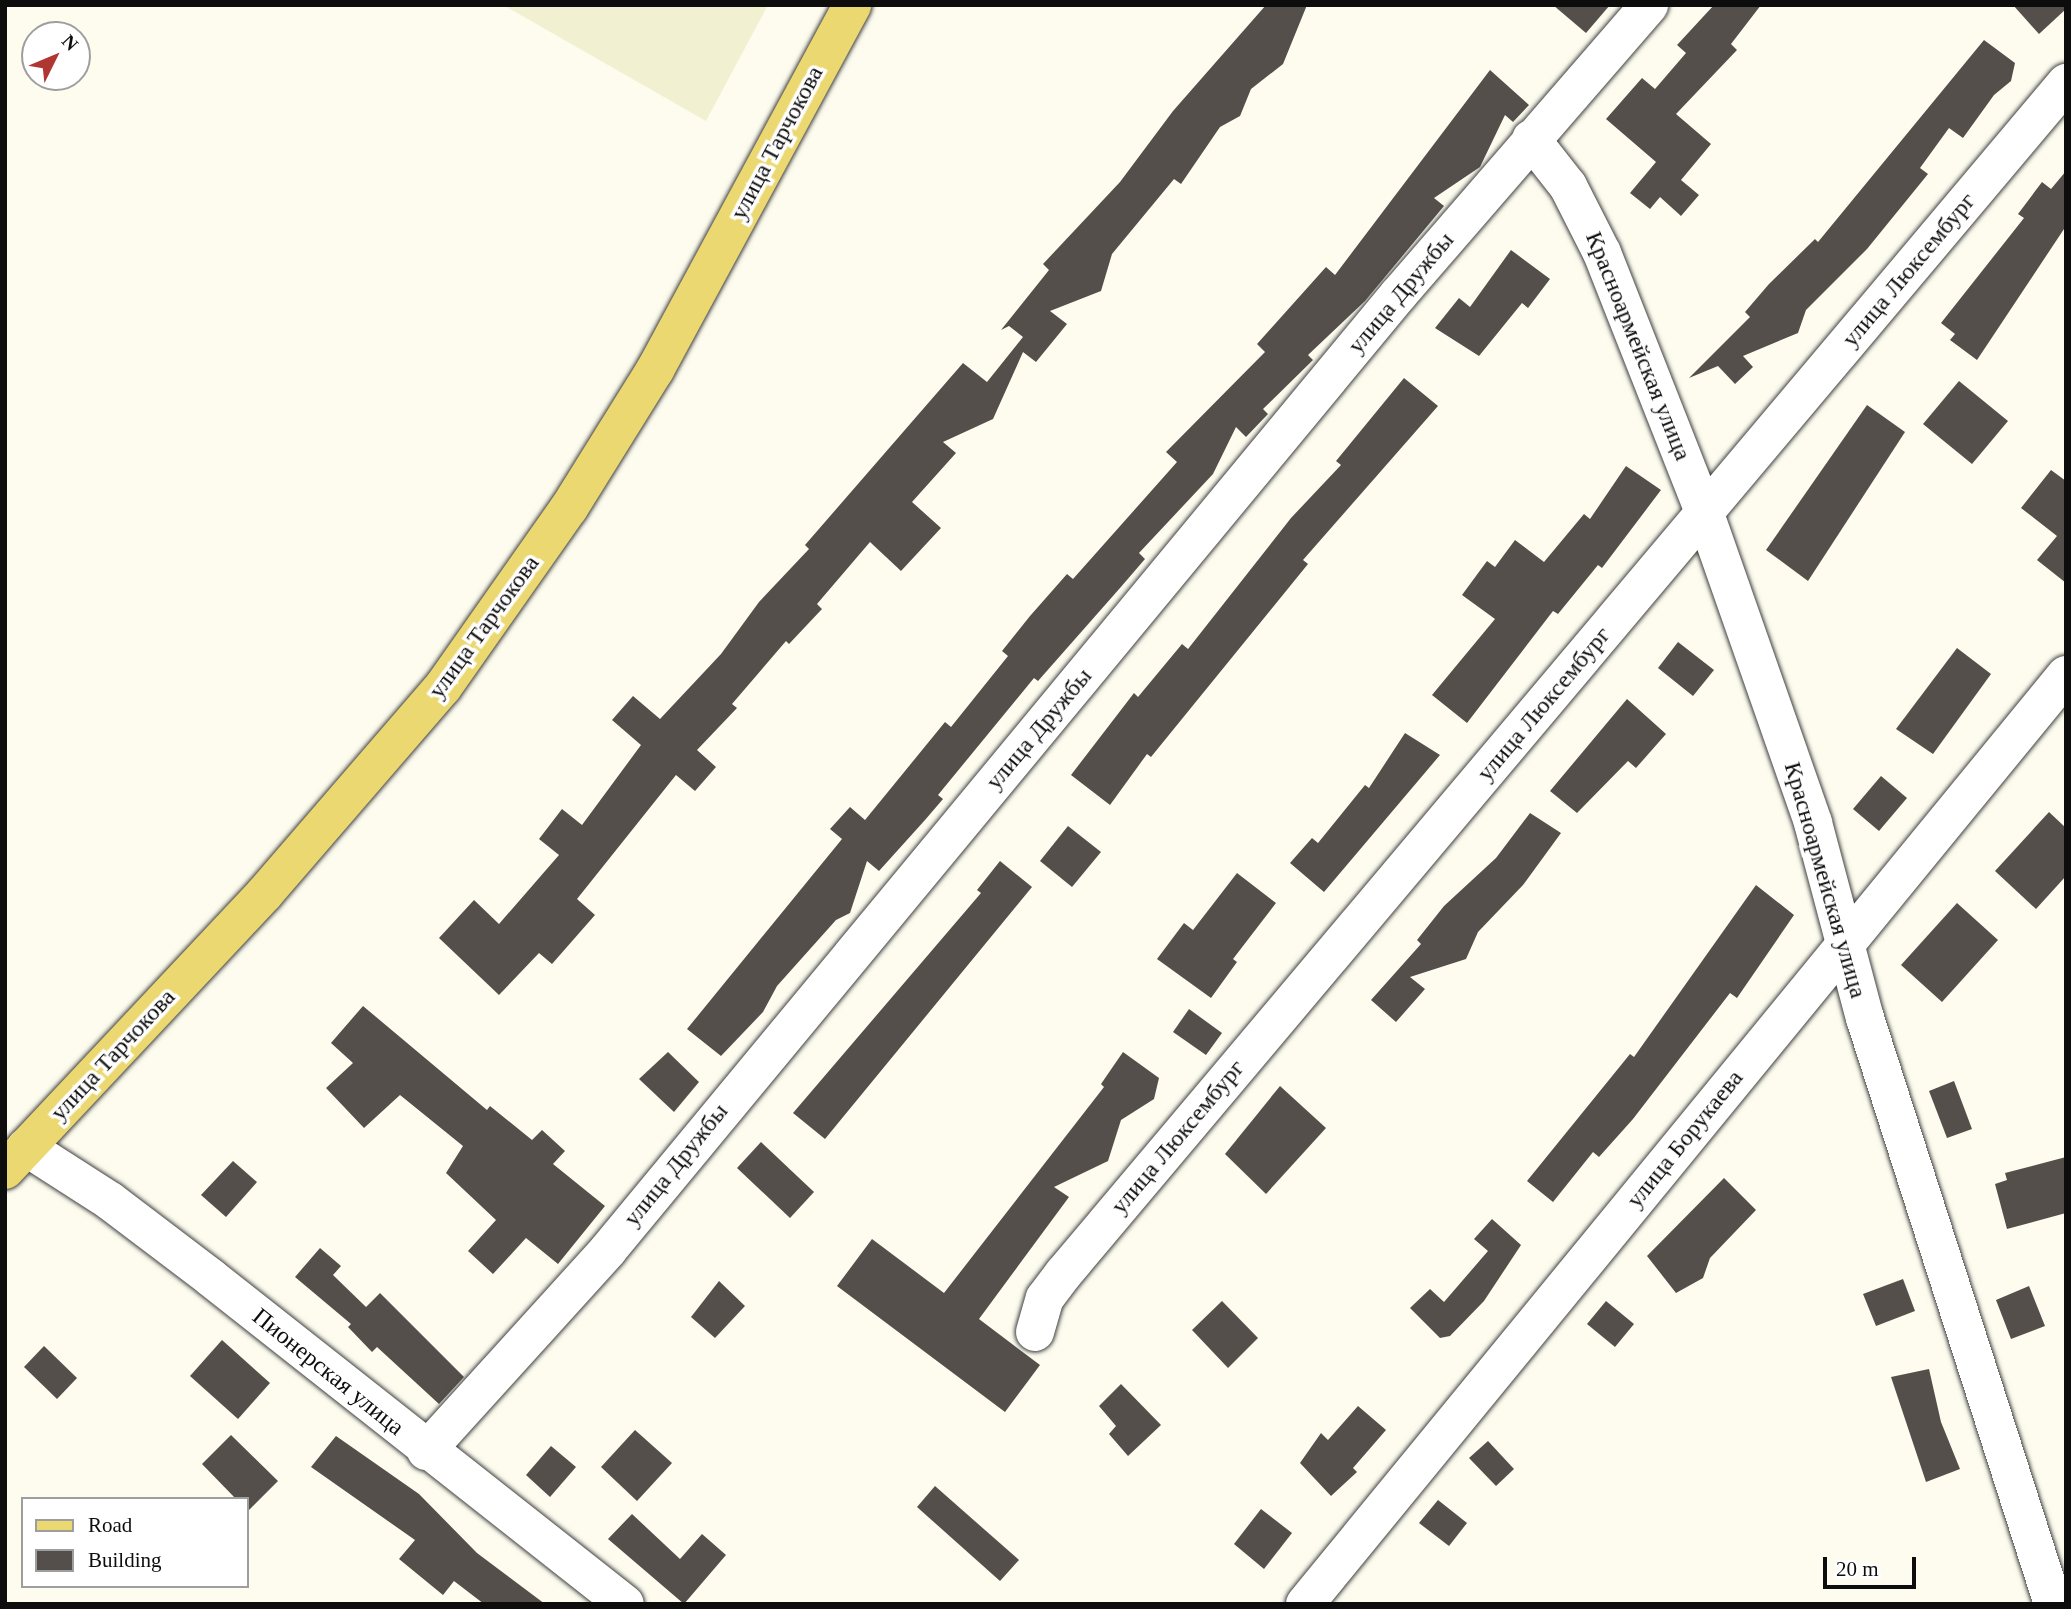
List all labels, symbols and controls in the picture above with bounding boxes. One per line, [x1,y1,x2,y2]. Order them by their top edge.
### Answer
north arrow [21,21,91,91]
text: N [58,31,83,55]
street label: улица Тарчокова [724,61,830,225]
street label: улица Люксембург [1836,187,1982,353]
street label: улица Дружбы [1342,226,1460,360]
street label: Красноармейская улица [1579,227,1697,465]
street label: улица Тарчокова [423,550,545,704]
street label: улица Люксембург [1471,621,1617,787]
street label: улица Дружбы [980,662,1098,796]
street label: Красноармейская улица [1778,759,1872,1001]
street label: улица Тарчокова [45,983,181,1127]
street label: улица Люксембург [1105,1054,1251,1220]
street label: улица Борукаева [1621,1064,1749,1214]
street label: улица Дружбы [618,1098,734,1232]
street label: Пионерская улица [246,1302,410,1442]
legend [21,1497,248,1588]
text: Road [88,1513,132,1537]
scale bar [1826,1542,1919,1586]
text: Building [88,1548,162,1572]
text: 20 m [1836,1557,1879,1581]

